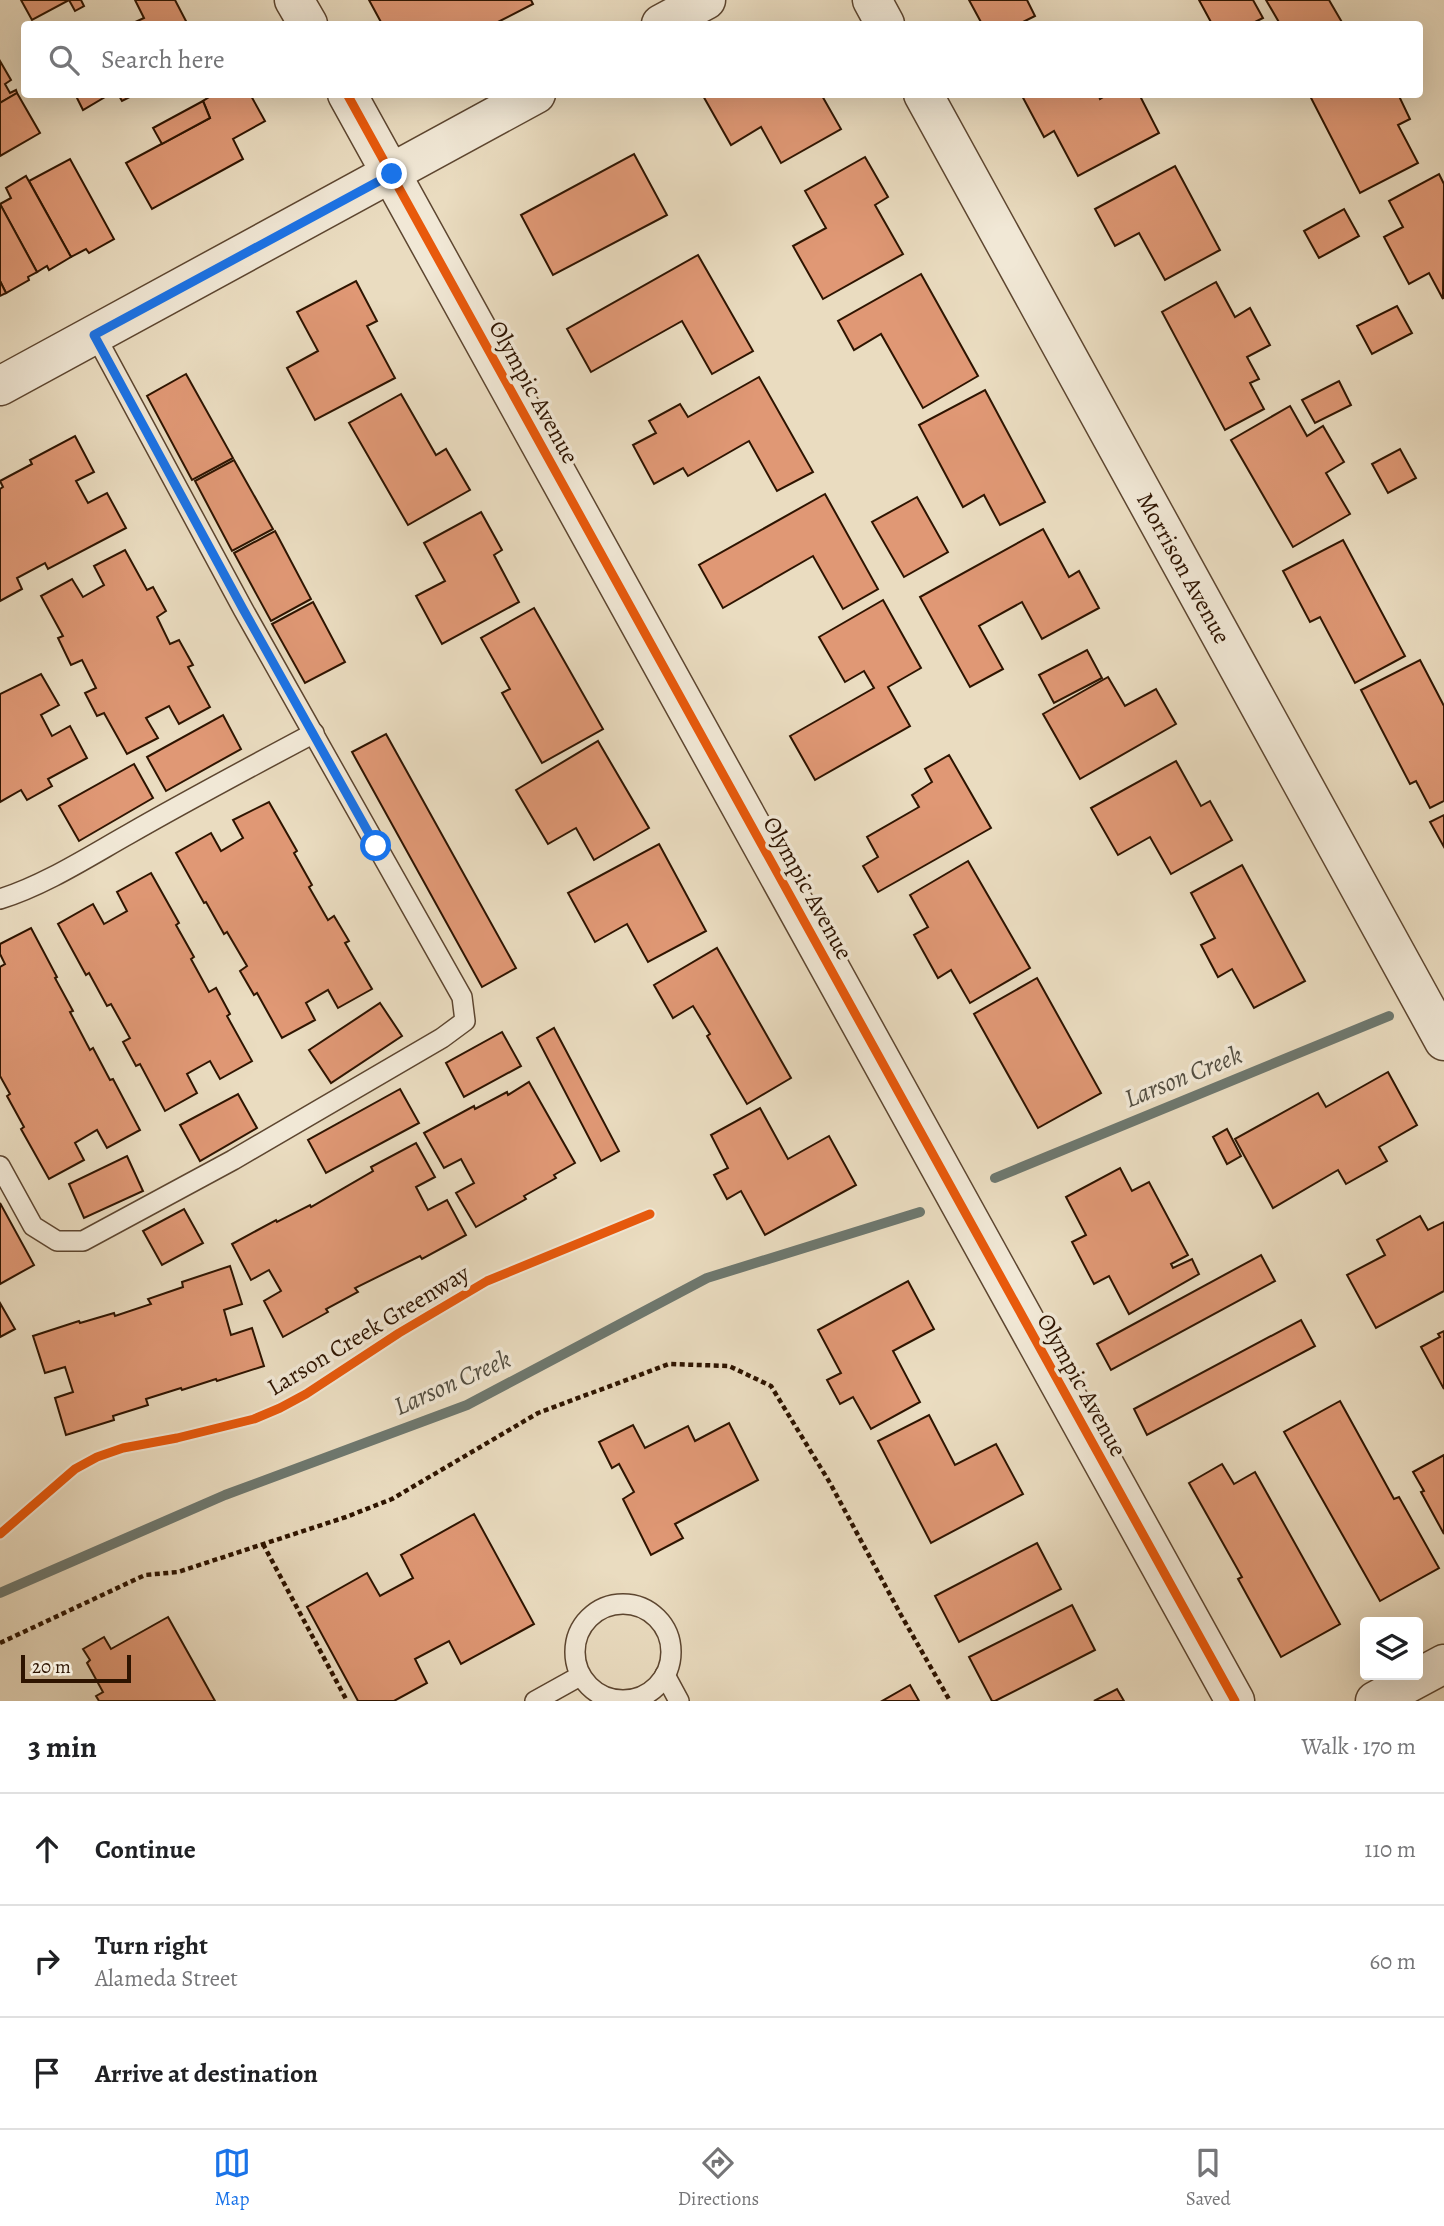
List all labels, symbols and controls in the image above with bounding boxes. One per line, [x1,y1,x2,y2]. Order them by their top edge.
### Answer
search box [21,21,1423,98]
icon: search [45,41,83,79]
text: Search here [101,42,225,77]
route end [376,158,407,189]
street label: Olympic Avenue [481,315,587,469]
street label: Morrison Avenue [1129,487,1238,649]
street label: Olympic Avenue [755,811,861,965]
route start [360,830,391,861]
water label: Larson Creek [1119,1037,1247,1116]
street label: Larson Creek Greenway [262,1258,474,1402]
street label: Olympic Avenue [1029,1308,1135,1462]
water label: Larson Creek [389,1342,515,1422]
map controls [1360,1617,1423,1680]
button: layers [1360,1617,1423,1680]
scale bar [21,1652,131,1684]
text: 20 m [32,1654,71,1680]
text: 3 min [28,1727,97,1767]
text: Walk · 170 m [1302,1731,1416,1762]
icon: ahead [28,1830,66,1868]
text: Continue [95,1832,196,1867]
text: 110 m [1364,1834,1416,1865]
text: Turn right [95,1928,208,1963]
icon: right [28,1942,66,1980]
text: 60 m [1369,1946,1416,1977]
text: Alameda Street [95,1963,238,1994]
icon: arrive [28,2054,66,2092]
text: Arrive at destination [95,2056,318,2091]
tab: Map [213,2144,251,2212]
tab: Directions [678,2144,759,2212]
tab: Saved [1186,2144,1231,2212]

